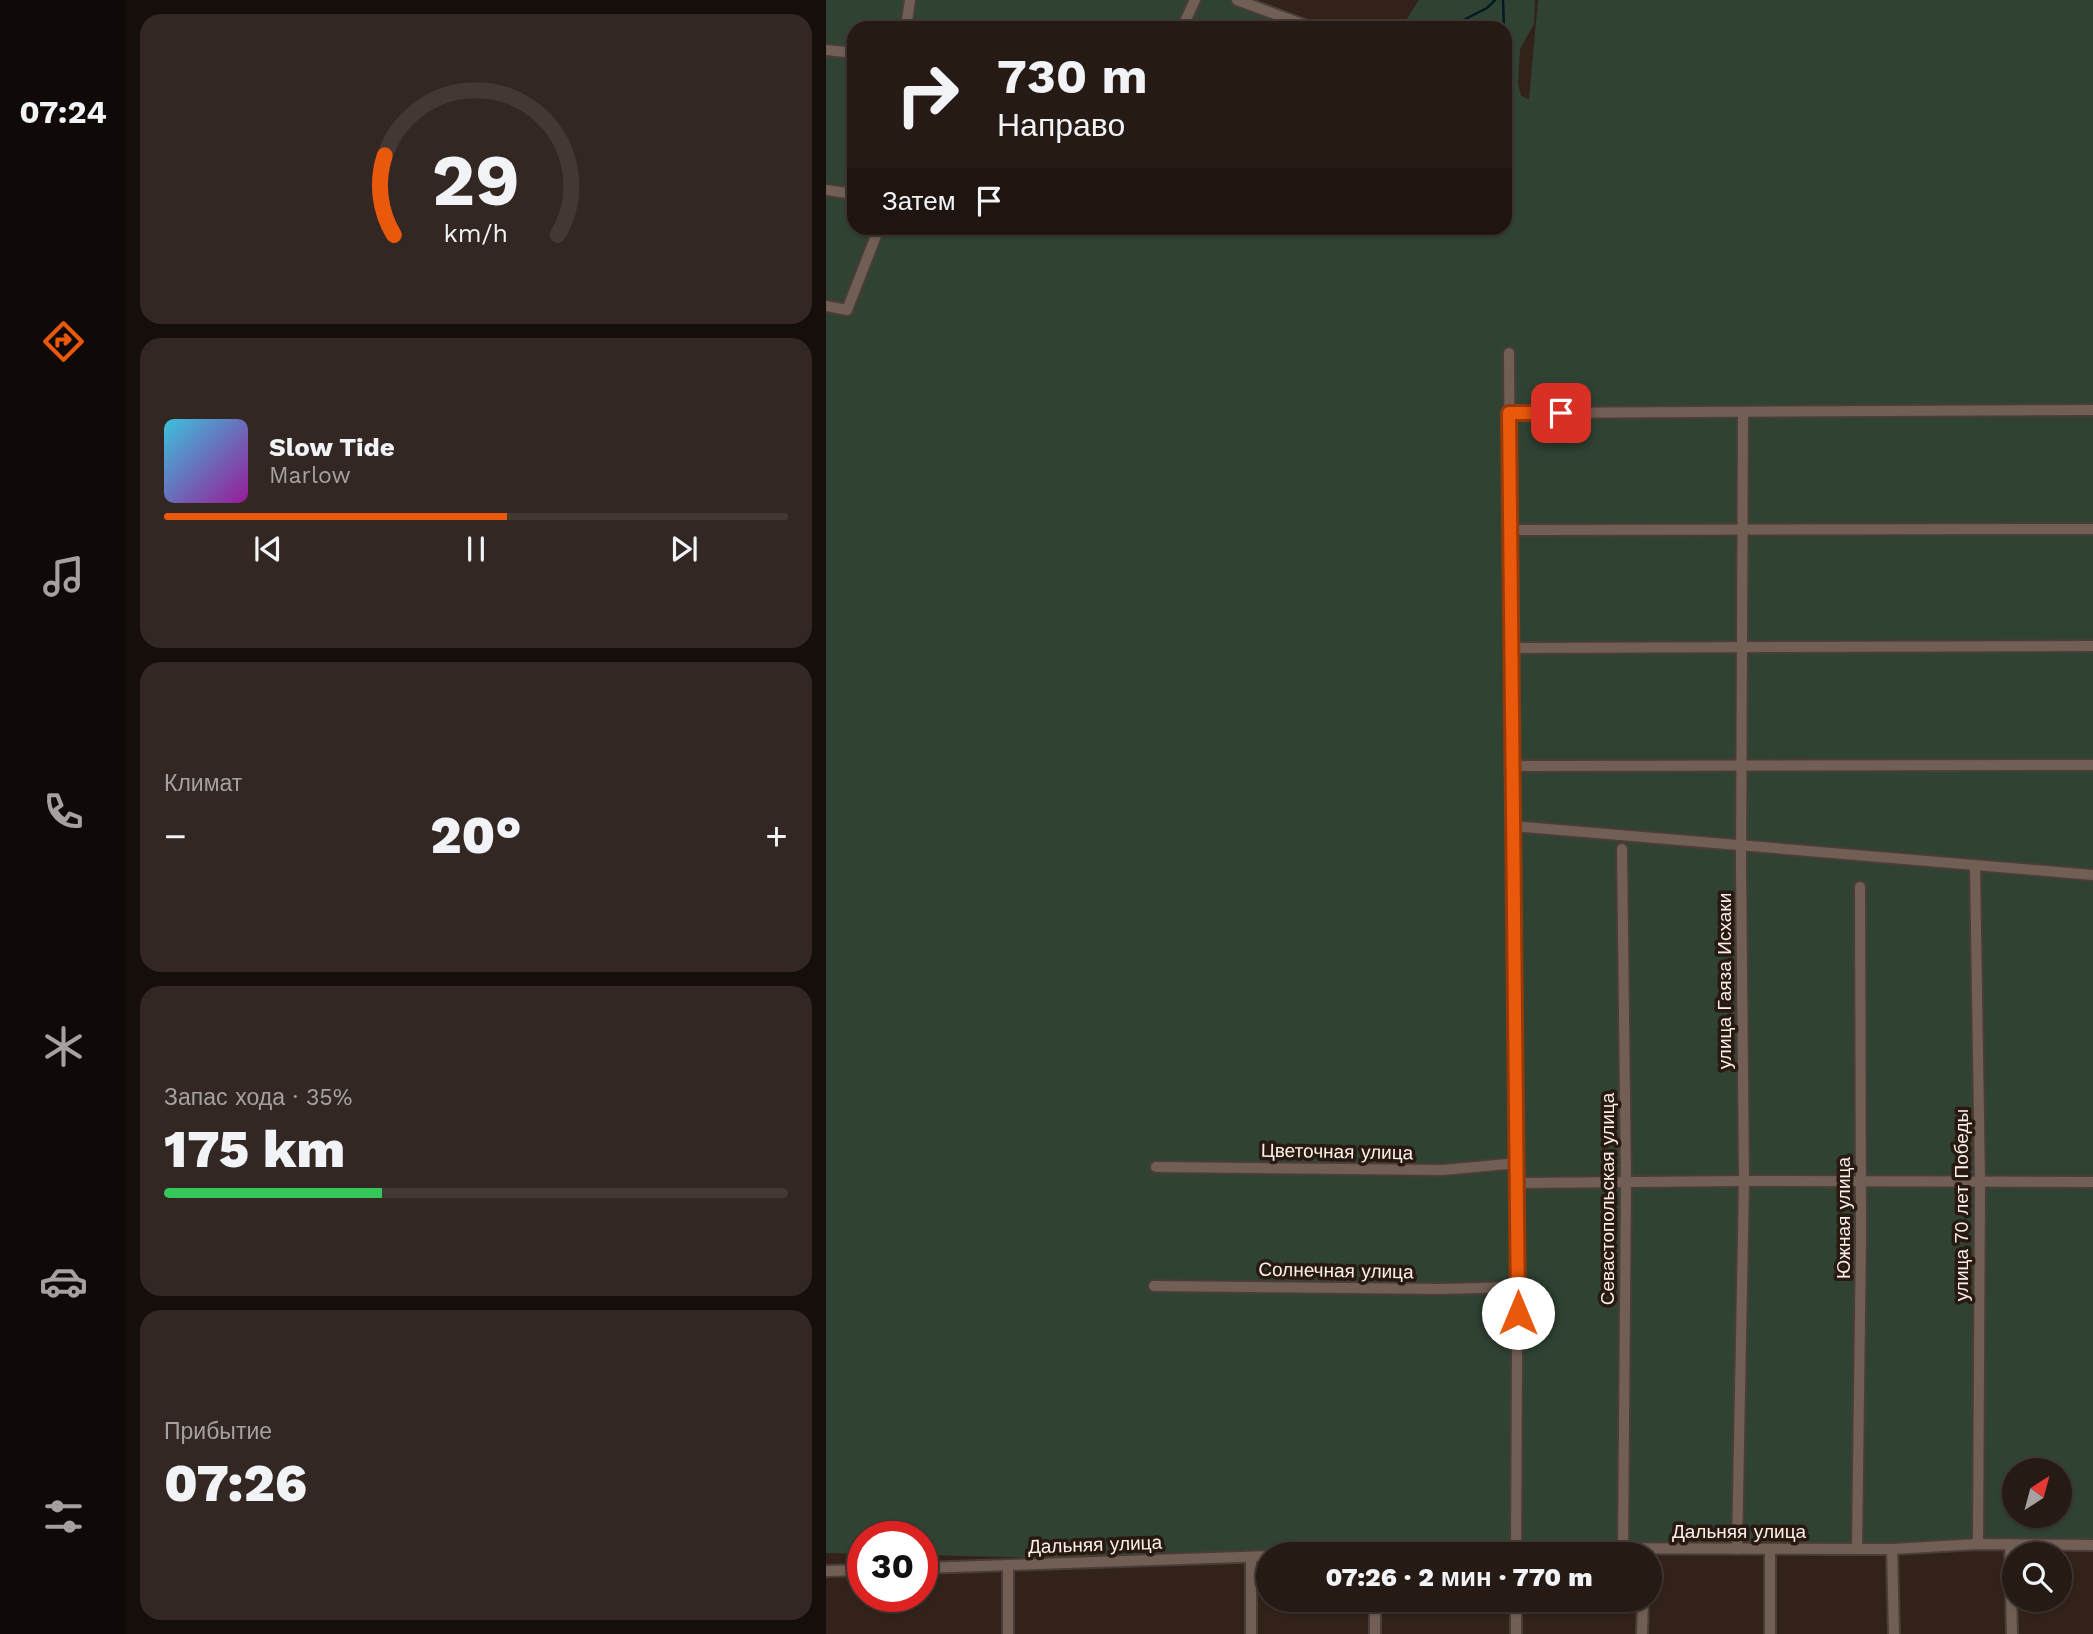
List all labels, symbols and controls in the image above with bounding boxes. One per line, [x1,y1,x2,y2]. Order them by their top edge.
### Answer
text: 730 m [997,47,1148,105]
icon: right [882,49,973,140]
text: 07:24 [19,93,107,131]
text: Направо [997,106,1125,144]
text: 29 [432,137,520,223]
icon: arrive [970,182,1008,220]
text: Затем [882,186,956,216]
text: km/h [444,219,508,248]
icon: directions [39,317,88,366]
pin [1531,383,1591,443]
icon: arrive [1542,394,1580,432]
text: Slow Tide [269,432,395,462]
text: Marlow [269,462,351,489]
icon: previous [249,530,287,568]
icon: pause [457,530,495,568]
icon: next [665,530,703,568]
icon: music [39,552,88,601]
text: Климат [164,770,242,797]
icon: phone [39,787,88,836]
text: 20° [430,805,522,866]
text: − [164,814,187,858]
text: + [765,814,788,858]
street label: улица Гаяза Исхаки [1713,893,1736,1069]
icon: climate [39,1022,88,1071]
text: Запас хода · 35% [164,1084,352,1111]
street label: Севастопольская улица [1596,1092,1619,1305]
street label: улица 70 лет Победы [1950,1109,1973,1301]
text: 175 km [164,1119,345,1180]
street label: Цветочная улица [1261,1139,1414,1164]
street label: Южная улица [1832,1157,1855,1279]
icon: car [39,1257,88,1306]
street label: Солнечная улица [1258,1258,1414,1283]
position arrow [1481,1276,1555,1350]
text: Прибытие [164,1418,272,1445]
text: 07:26 [164,1453,307,1514]
north arrow [2002,1458,2072,1528]
map controls [2002,1458,2072,1612]
icon: filters [39,1492,88,1541]
street label: Дальняя улица [1672,1520,1807,1543]
speed limit sign: 30 [847,1521,938,1612]
street label: Дальняя улица [1028,1531,1163,1558]
button: search [2002,1542,2072,1612]
text: 07:26 · 2 мин · 770 m [1325,1562,1593,1592]

